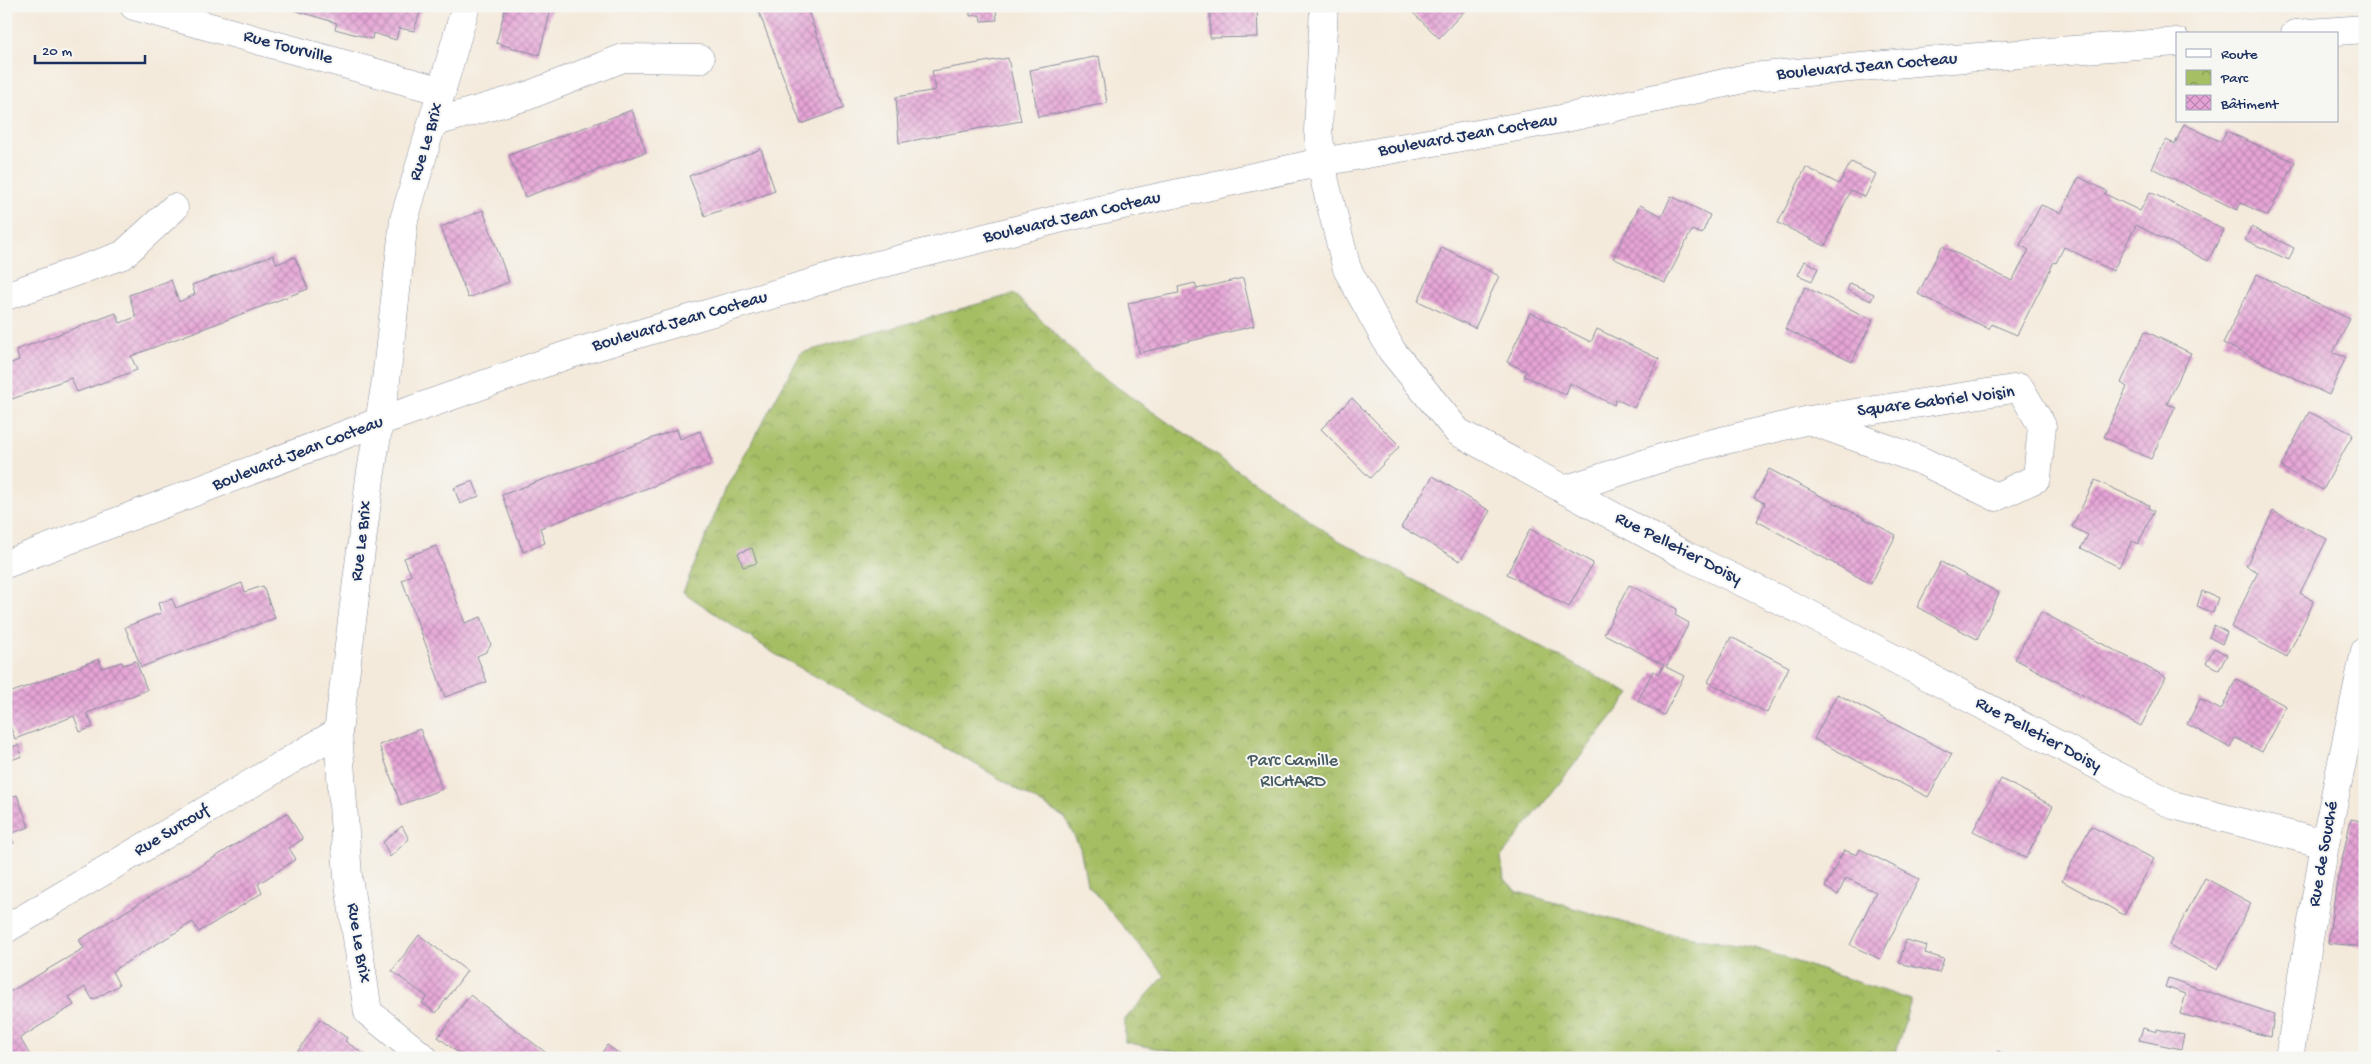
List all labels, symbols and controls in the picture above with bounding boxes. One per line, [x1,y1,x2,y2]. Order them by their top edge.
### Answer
street label: Rue Tourville [241,26,336,70]
scale bar [35,32,145,64]
legend [2176,32,2338,122]
text: 20 m [42,43,72,61]
text: Route [2221,46,2258,64]
street label: Boulevard Jean Cocteau [1775,49,1959,85]
text: Parc [2220,70,2249,88]
text: Bâtiment [2220,96,2280,114]
street label: Rue Le Brix [405,100,449,184]
street label: Boulevard Jean Cocteau [1376,110,1560,162]
street label: Boulevard Jean Cocteau [980,187,1163,249]
street label: Boulevard Jean Cocteau [589,287,771,357]
street label: Square Gabriel Voisin [1856,382,2016,422]
street label: Boulevard Jean Cocteau [209,412,387,497]
street label: Rue Le Brix [347,499,377,582]
street label: Rue Pelletier Doisy [1611,508,1745,590]
street label: Rue Pelletier Doisy [1971,693,2105,777]
park label: Parc Camille RICHARD [1247,751,1339,793]
street label: Rue de Souché [2304,799,2344,908]
street label: Rue Surcouf [131,800,215,862]
street label: Rue Le Brix [341,902,375,985]

